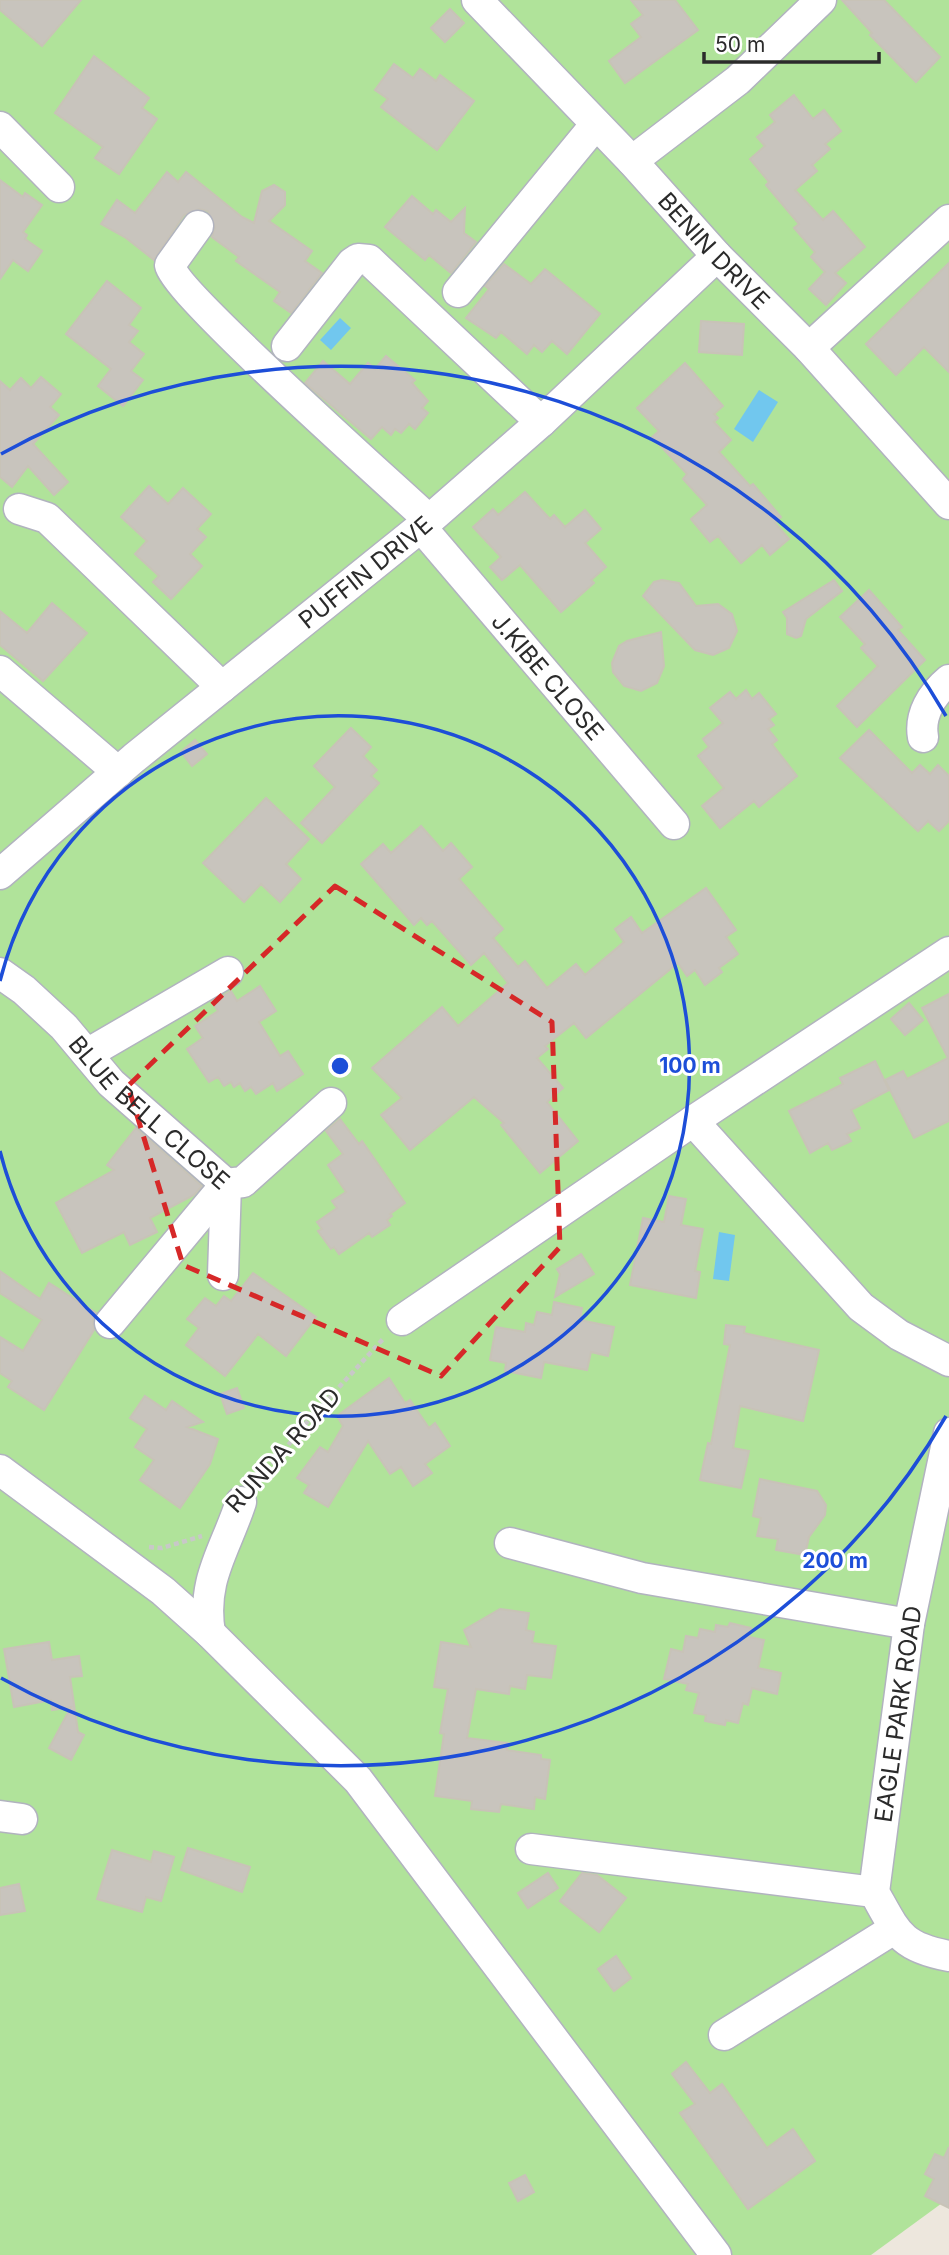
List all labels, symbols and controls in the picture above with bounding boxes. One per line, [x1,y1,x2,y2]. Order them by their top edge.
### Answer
scale bar [704,21,879,65]
text: 50 m [715,32,765,57]
street label: BENIN DRIVE [652,186,776,315]
street label: PUFFIN DRIVE [293,510,438,634]
street label: J.KIBE CLOSE [486,607,610,746]
street label: BLUE BELL CLOSE [63,1030,236,1195]
text: 100 m [659,1053,721,1078]
centre of rings [328,1054,352,1078]
street label: RUNDA ROAD [219,1382,347,1518]
text: 200 m [802,1548,868,1573]
street label: EAGLE PARK ROAD [868,1604,928,1824]

